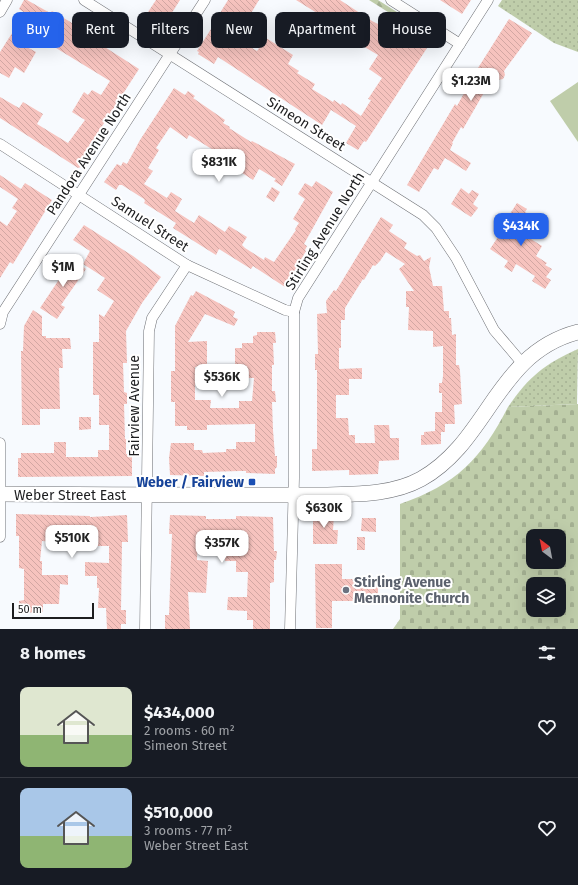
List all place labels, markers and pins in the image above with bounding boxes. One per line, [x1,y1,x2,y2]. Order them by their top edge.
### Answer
pin: $1.23M [438,68,504,102]
pin: $831K [191,149,247,183]
pin: $434K [493,213,549,247]
pin: $1M [44,254,82,288]
pin: $536K [194,364,250,398]
place label: Weber / Fairview [136,474,245,491]
marker: Weber / Fairview [247,477,257,487]
pin: $630K [296,495,352,529]
pin: $510K [44,525,100,559]
pin: $357K [194,530,250,564]
place label: Stirling Avenue Mennonite Church [354,574,469,607]
marker: Stirling Avenue Mennonite Church [341,585,351,595]

